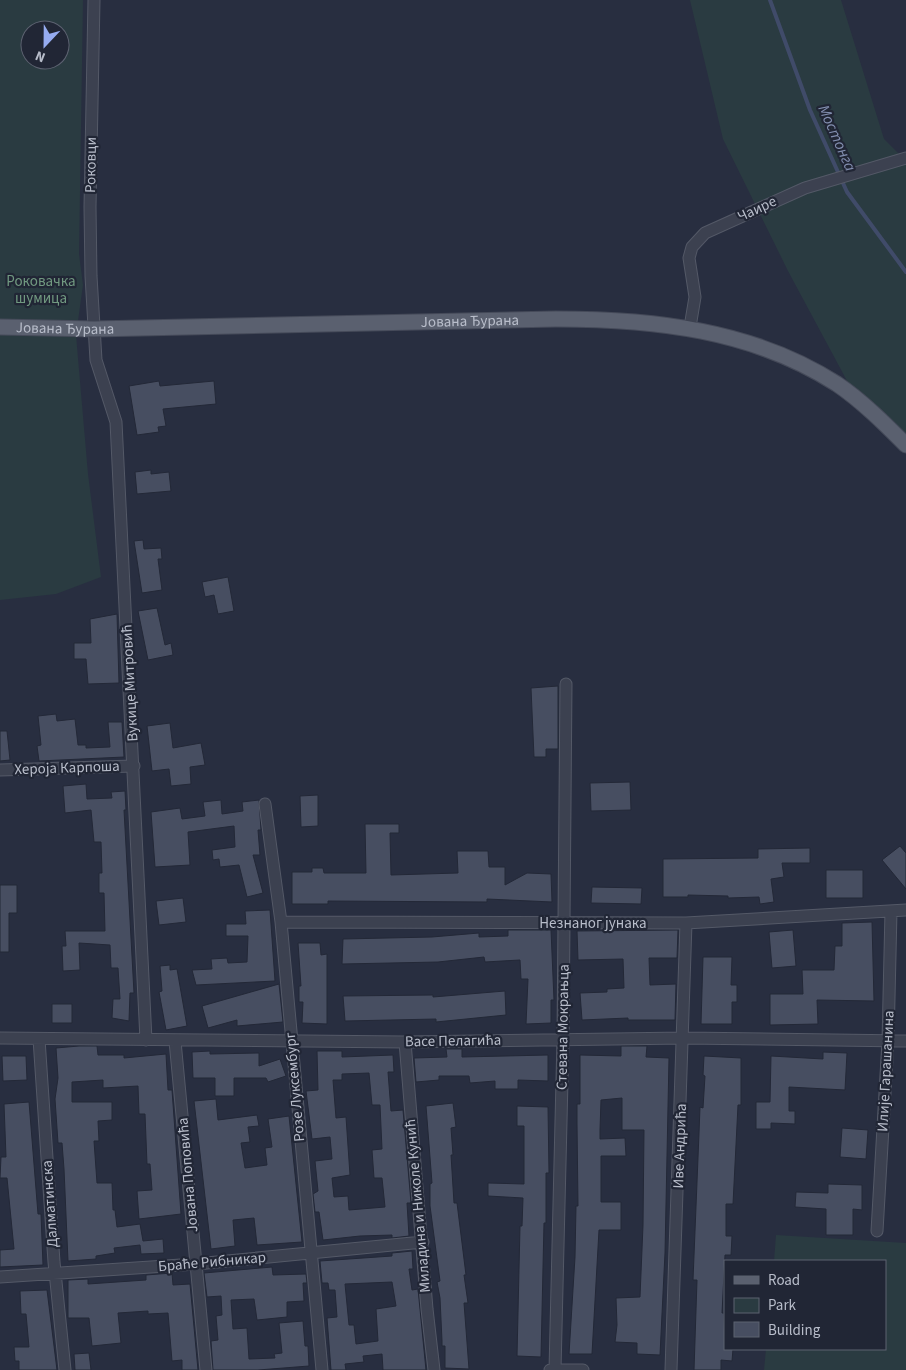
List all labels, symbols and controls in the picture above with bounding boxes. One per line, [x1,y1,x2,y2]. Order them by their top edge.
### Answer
north arrow [20,20,70,70]
text: N [32,45,49,67]
water label: Мостонга [813,101,862,175]
street label: Роковци [80,137,102,193]
street label: Чаире [734,191,780,227]
park label: Роковачка шумица [6,271,76,309]
street label: Јована Ђурана [420,309,519,332]
street label: Јована Ђурана [16,317,114,340]
street label: Вукице Митровић [116,624,144,742]
street label: Хероја Карпоша [14,756,120,780]
street label: Незнаног јунака [539,913,647,934]
street label: Стевана Мокрањца [551,964,575,1090]
street label: Илије Гарашанина [872,1010,900,1132]
street label: Васе Пелагића [405,1030,501,1052]
street label: Розе Луксембург [280,1031,310,1143]
street label: Иве Андрића [668,1103,692,1189]
street label: Јована Поповића [173,1117,203,1233]
street label: Миладина и Николе Кунић [400,1118,436,1294]
street label: Далматинска [36,1160,64,1248]
street label: Браће Рибникар [157,1247,267,1277]
legend [724,1260,886,1350]
text: Road [768,1270,800,1291]
text: Park [768,1295,797,1316]
text: Building [768,1320,821,1341]

